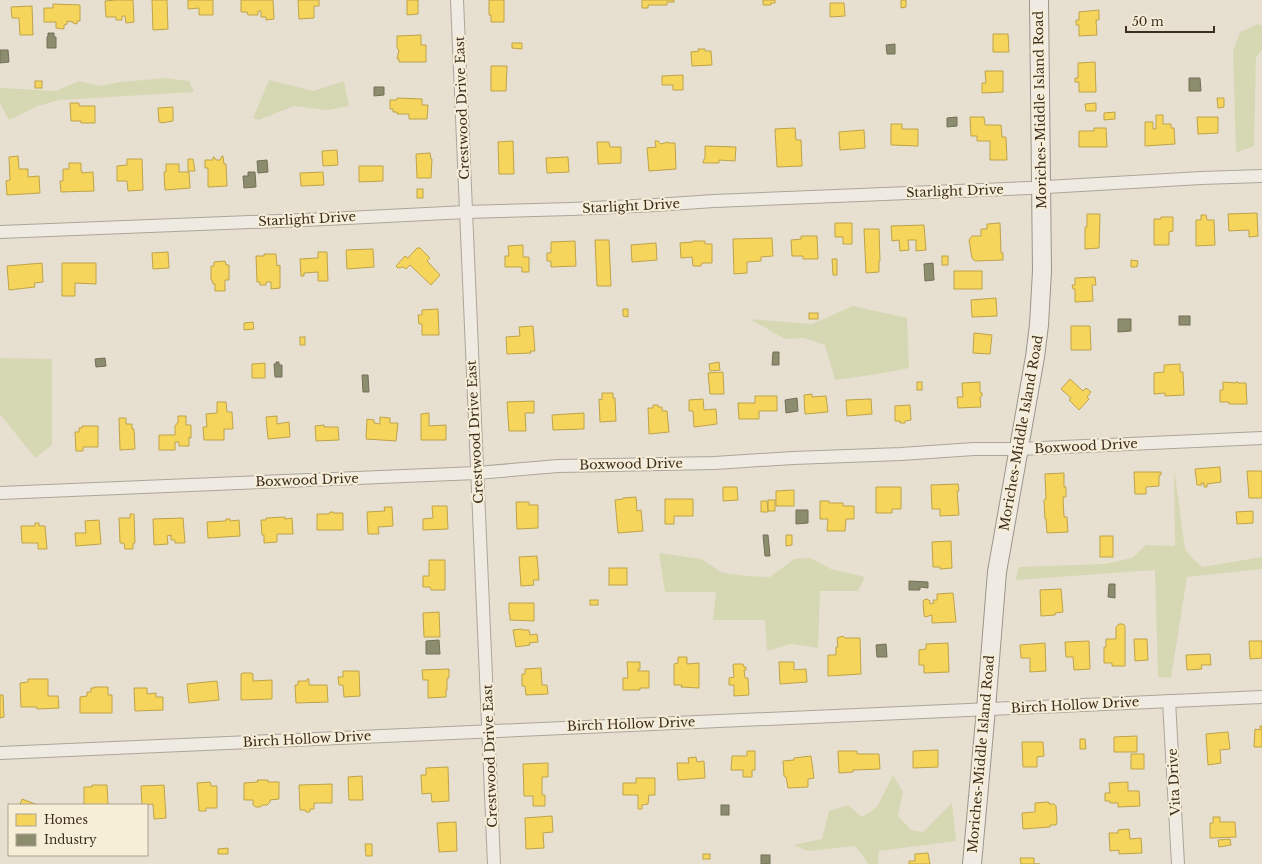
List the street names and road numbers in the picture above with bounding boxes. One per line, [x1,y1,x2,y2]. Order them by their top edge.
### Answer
street label: Moriches-Middle Island Road [1030,10,1050,209]
street label: Crestwood Drive East [451,36,473,180]
street label: Starlight Drive [906,181,1004,201]
street label: Starlight Drive [582,195,680,217]
street label: Starlight Drive [258,208,356,230]
street label: Moriches-Middle Island Road [995,334,1047,532]
street label: Crestwood Drive East [463,360,487,504]
street label: Boxwood Drive [1034,435,1138,457]
street label: Boxwood Drive [579,455,683,473]
street label: Boxwood Drive [255,470,359,490]
street label: Moriches-Middle Island Road [964,654,998,854]
street label: Crestwood Drive East [479,684,501,828]
street label: Birch Hollow Drive [1010,693,1140,717]
street label: Birch Hollow Drive [566,713,696,735]
street label: Birch Hollow Drive [242,727,372,751]
street label: Vita Drive [1164,748,1184,817]

